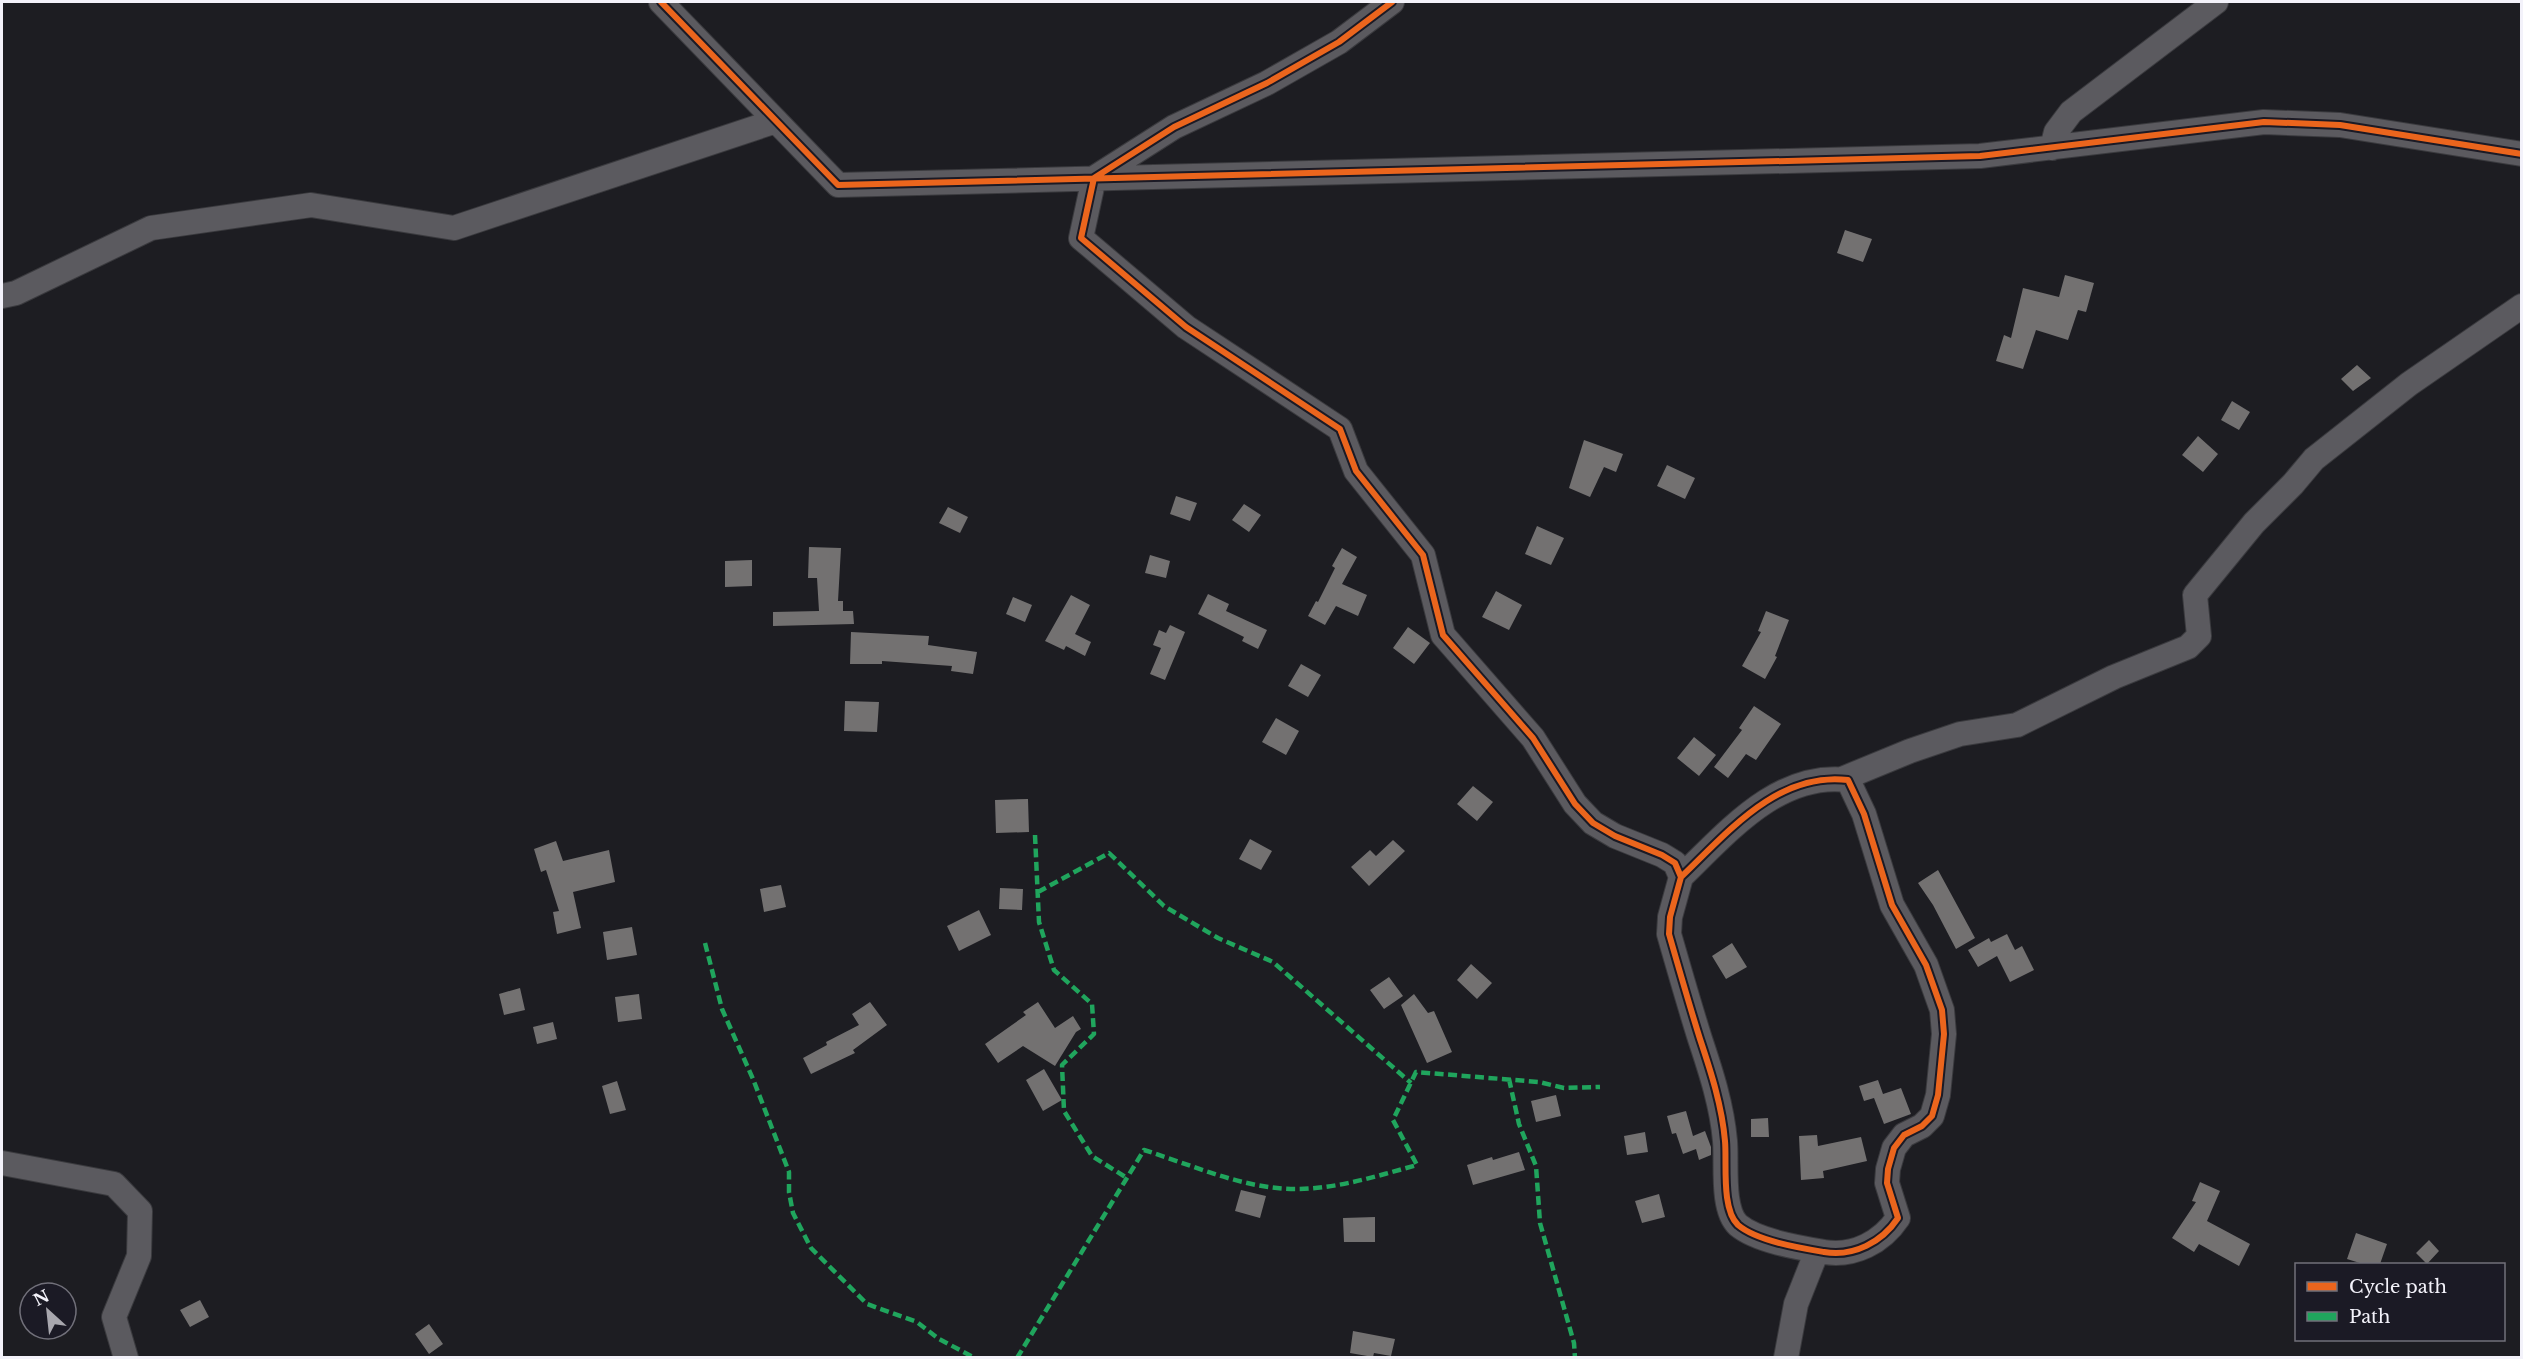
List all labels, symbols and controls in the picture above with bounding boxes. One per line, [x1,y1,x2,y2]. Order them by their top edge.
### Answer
legend [2295,1263,2505,1341]
text: Cycle path [2349,1276,2447,1298]
north arrow [18,1281,78,1341]
text: N [30,1285,52,1310]
text: Path [2349,1306,2390,1328]

